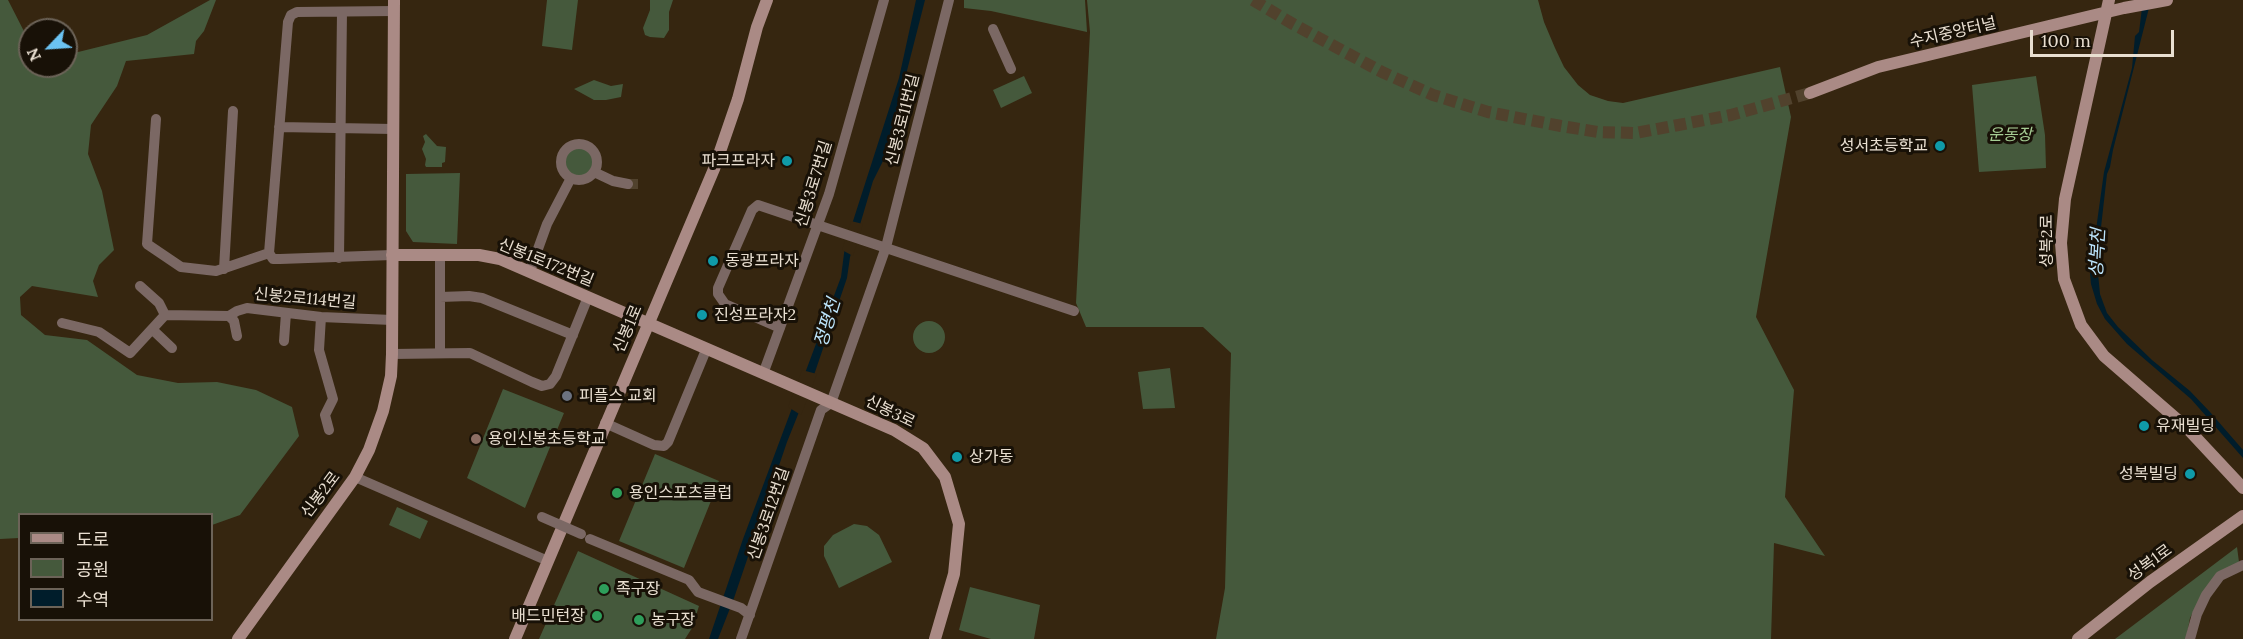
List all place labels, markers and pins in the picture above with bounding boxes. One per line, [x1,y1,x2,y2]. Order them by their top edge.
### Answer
place label: 성서초등학교 [1840,136,1928,156]
marker: 성서초등학교 [1933,139,1947,153]
place label: 파크프라자 [701,151,775,171]
marker: 파크프라자 [780,154,794,168]
place label: 동광프라자 [725,251,799,271]
marker: 동광프라자 [706,254,720,268]
place label: 진성프라자2 [714,305,796,325]
marker: 진성프라자2 [695,308,709,322]
place label: 피플스 교회 [579,386,657,406]
marker: 피플스 교회 [560,389,574,403]
place label: 유재빌딩 [2156,416,2215,436]
marker: 유재빌딩 [2137,419,2151,433]
place label: 용인신봉초등학교 [488,429,606,449]
marker: 용인신봉초등학교 [469,432,483,446]
place label: 상가동 [969,447,1013,467]
marker: 상가동 [950,450,964,464]
place label: 성복빌딩 [2119,464,2178,484]
marker: 성복빌딩 [2183,467,2197,481]
place label: 용인스포츠클럽 [629,483,732,503]
marker: 용인스포츠클럽 [610,486,624,500]
place label: 족구장 [616,579,660,599]
marker: 족구장 [597,582,611,596]
place label: 배드민턴장 [511,606,585,626]
marker: 배드민턴장 [590,609,604,623]
place label: 농구장 [651,610,695,630]
marker: 농구장 [632,613,646,627]

